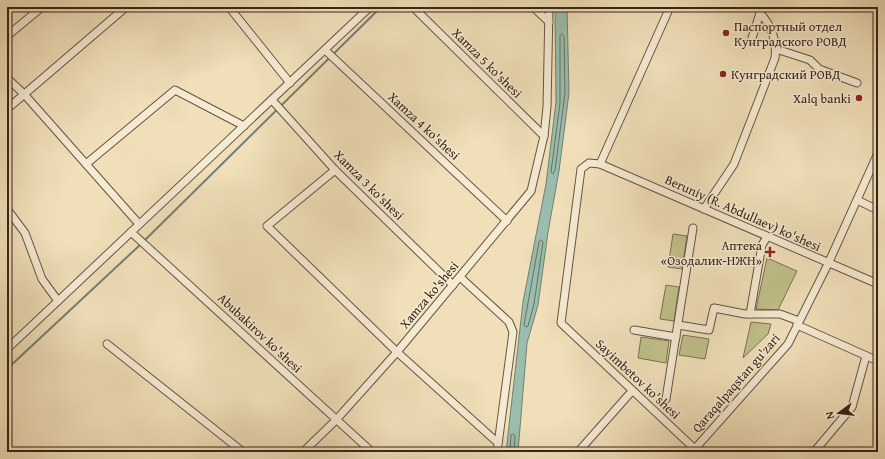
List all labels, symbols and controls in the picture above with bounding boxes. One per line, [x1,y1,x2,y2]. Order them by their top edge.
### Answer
place label: Паспортный отдел Кунградского РОВД [734,17,847,51]
street label: Xamza 5 ko'shesi [448,24,527,103]
marker: Паспортный отдел Кунградского РОВД [721,28,731,38]
place label: Кунградский РОВД [731,65,840,84]
marker: Кунградский РОВД [718,69,728,79]
street label: Xamza 4 ko'shesi [384,88,464,165]
place label: Xalq banki [793,89,851,108]
marker: Xalq banki [854,93,864,103]
street label: Xamza 3 ko'shesi [330,146,409,225]
street label: Beruniy (R. Abdullaev) ko'shesi [662,170,824,256]
place label: Аптека «Озодалик-НЖН» [661,236,763,270]
marker: Аптека «Озодалик-НЖН» [765,247,775,257]
street label: Xamza ko'shesi [395,257,463,333]
street label: Abubakirov ko'shesi [214,289,307,377]
street label: Qaraqalpaqstan gu'zari [688,329,785,437]
street label: Sayimbetov ko'shesi [591,335,685,424]
north arrow [819,393,859,433]
text: N [820,409,838,421]

